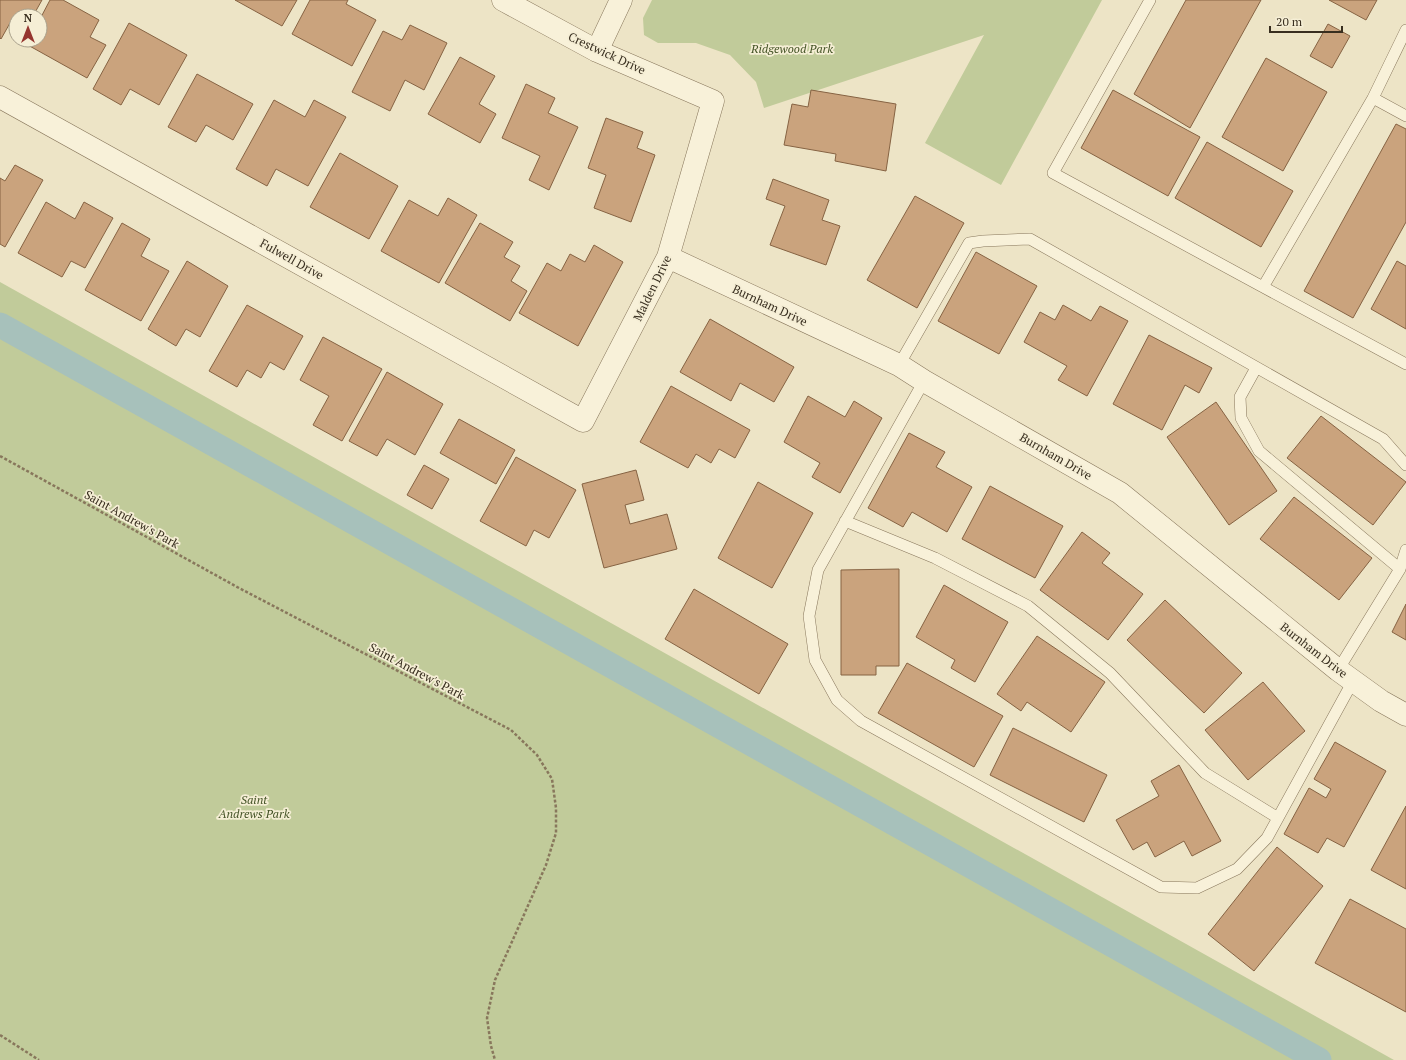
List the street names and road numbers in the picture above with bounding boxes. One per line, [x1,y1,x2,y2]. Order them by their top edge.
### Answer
street label: Crestwick Drive [566,29,648,77]
street label: Fulwell Drive [258,235,326,283]
street label: Malden Drive [630,253,674,323]
street label: Burnham Drive [730,281,810,329]
street label: Burnham Drive [1017,429,1095,483]
street label: Saint Andrew's Park [82,487,183,552]
street label: Burnham Drive [1277,619,1351,681]
street label: Saint Andrew's Park [367,639,468,703]

